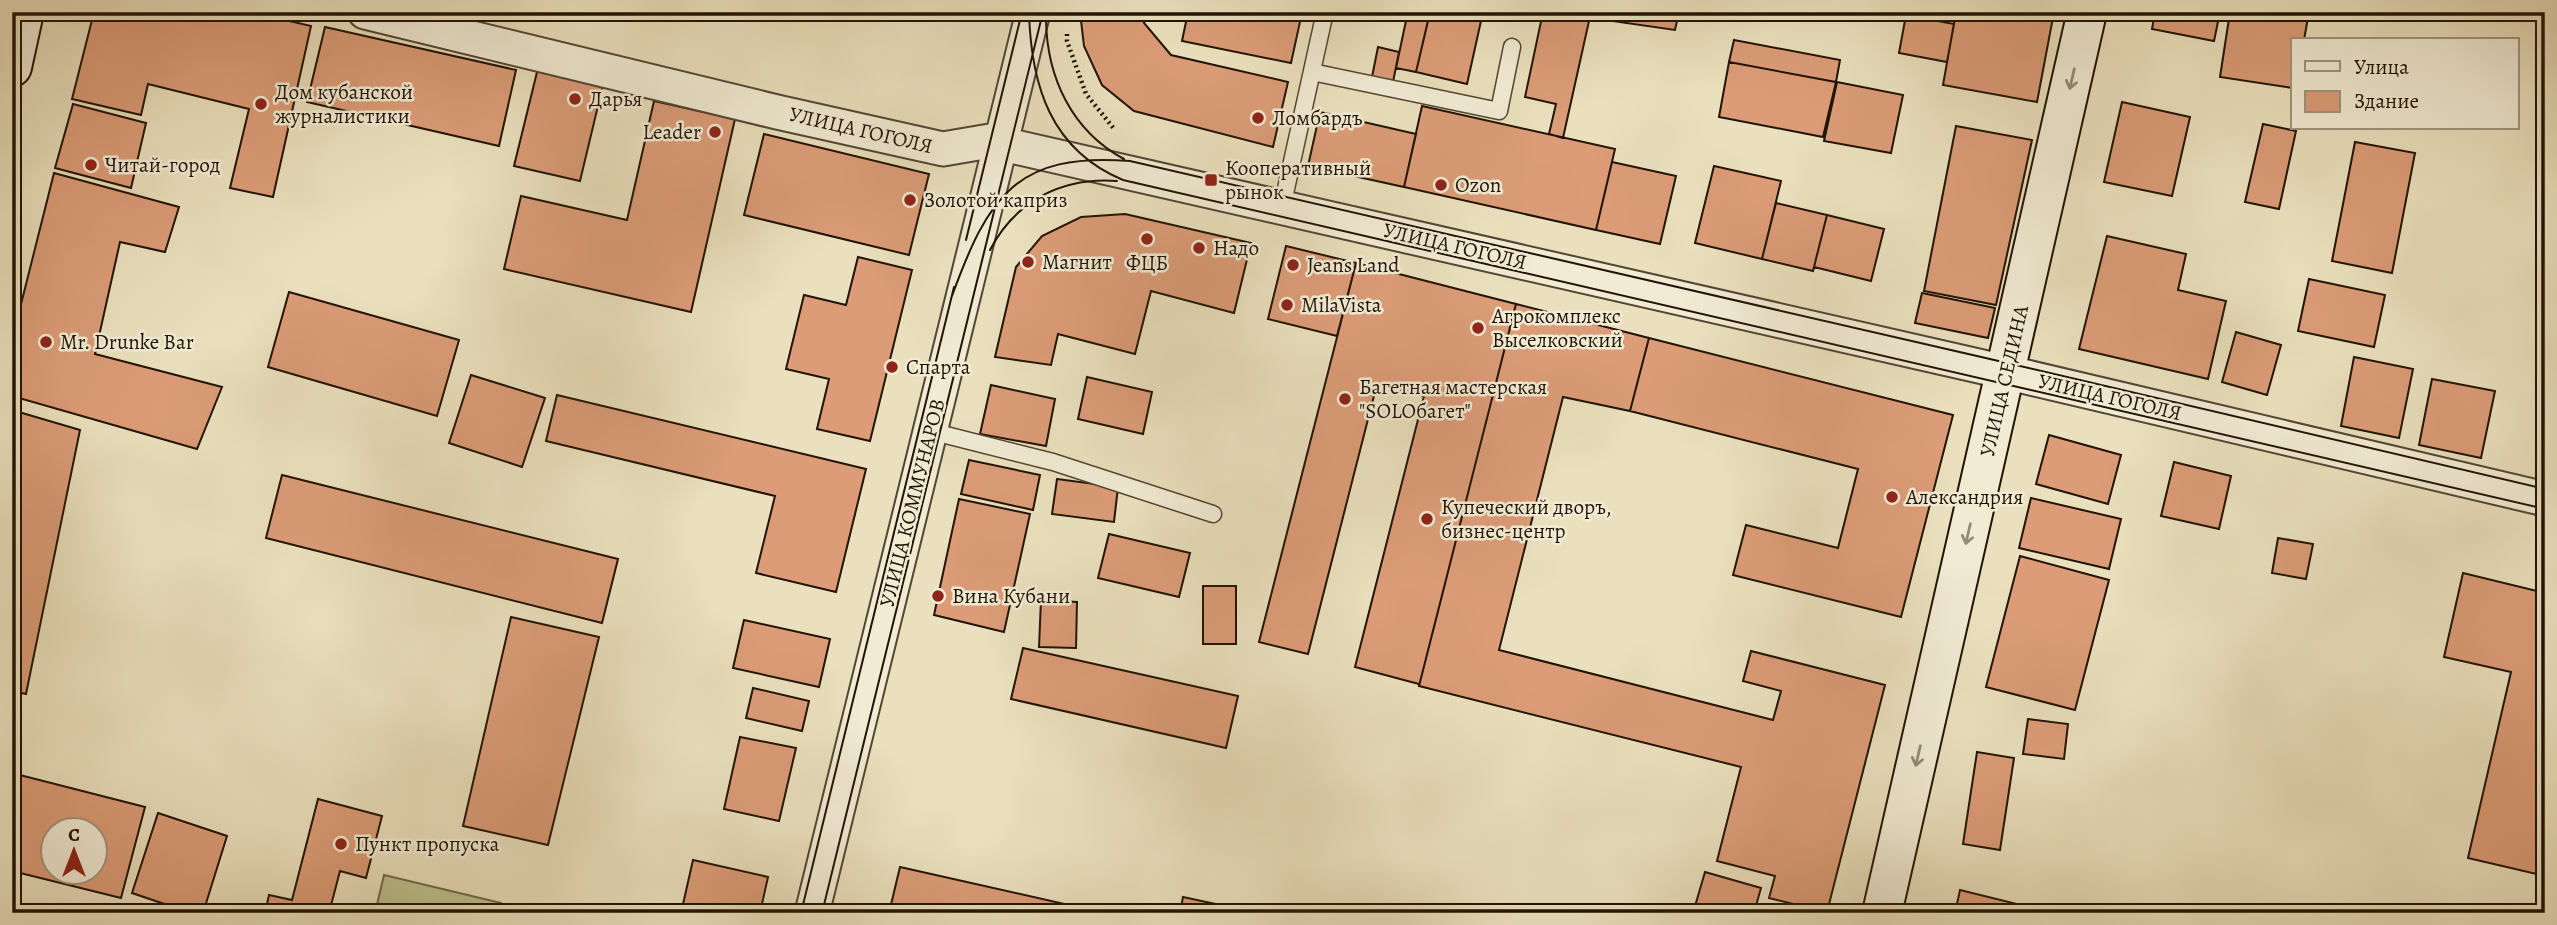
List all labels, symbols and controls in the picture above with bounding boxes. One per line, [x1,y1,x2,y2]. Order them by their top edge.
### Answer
legend [2291,38,2518,130]
text: Улица [2354,53,2409,81]
one-way arrow [2065,67,2079,90]
place label: Дом кубанской журналистики [275,78,413,130]
place label: Дарья [589,85,642,113]
text: Здание [2354,87,2419,115]
marker: Дарья [567,91,583,107]
marker: Дом кубанской журналистики [253,96,269,112]
street label: УЛИЦА ГОГОЛЯ [786,100,936,160]
place label: Ломбардъ [1272,104,1363,132]
marker: Ломбардъ [1250,110,1266,126]
place label: Leader [642,118,701,146]
marker: Leader [707,124,723,140]
place label: Читай-город [105,151,220,179]
place label: Кооперативный рынок [1225,154,1371,206]
marker: Читай-город [83,157,99,173]
place label: Ozon [1455,171,1501,199]
marker: Кооперативный рынок [1203,172,1219,188]
marker: Ozon [1433,177,1449,193]
place label: Золотой каприз [924,186,1067,214]
marker: Золотой каприз [902,192,918,208]
street label: УЛИЦА ГОГОЛЯ [1380,216,1530,276]
marker: ФЦБ [1139,231,1155,247]
place label: Надо [1213,234,1259,262]
marker: Надо [1191,240,1207,256]
place label: Магнит [1042,248,1112,276]
place label: ФЦБ [1126,249,1168,277]
place label: Jeans Land [1307,251,1400,279]
marker: Магнит [1020,254,1036,270]
marker: Jeans Land [1285,257,1301,273]
place label: MilaVista [1301,291,1382,319]
marker: MilaVista [1279,297,1295,313]
place label: Агрокомплекс Выселковский [1491,302,1623,354]
street label: УЛИЦА СЕДИНА [1973,302,2035,460]
marker: Агрокомплекс Выселковский [1470,320,1486,336]
place label: Mr. Drunke Bar [60,328,194,356]
marker: Mr. Drunke Bar [38,334,54,350]
place label: Спарта [906,353,971,381]
marker: Спарта [884,359,900,375]
street label: УЛИЦА ГОГОЛЯ [2035,367,2185,427]
place label: Багетная мастерская "SOLOбагет" [1359,373,1547,425]
marker: Багетная мастерская "SOLOбагет" [1337,391,1353,407]
street label: УЛИЦА КОММУНАРОВ [873,396,951,610]
place label: Александрия [1905,483,2023,511]
marker: Александрия [1884,489,1900,505]
place label: Купеческий дворъ, бизнес-центр [1441,493,1612,545]
marker: Купеческий дворъ, бизнес-центр [1419,511,1435,527]
one-way arrow [1961,523,1974,545]
place label: Вина Кубани [952,582,1070,610]
marker: Вина Кубани [930,588,946,604]
one-way arrow [1911,744,1924,767]
north arrow [38,816,108,886]
text: С [68,822,80,848]
place label: Пункт пропуска [355,830,500,858]
marker: Пункт пропуска [333,836,349,852]

